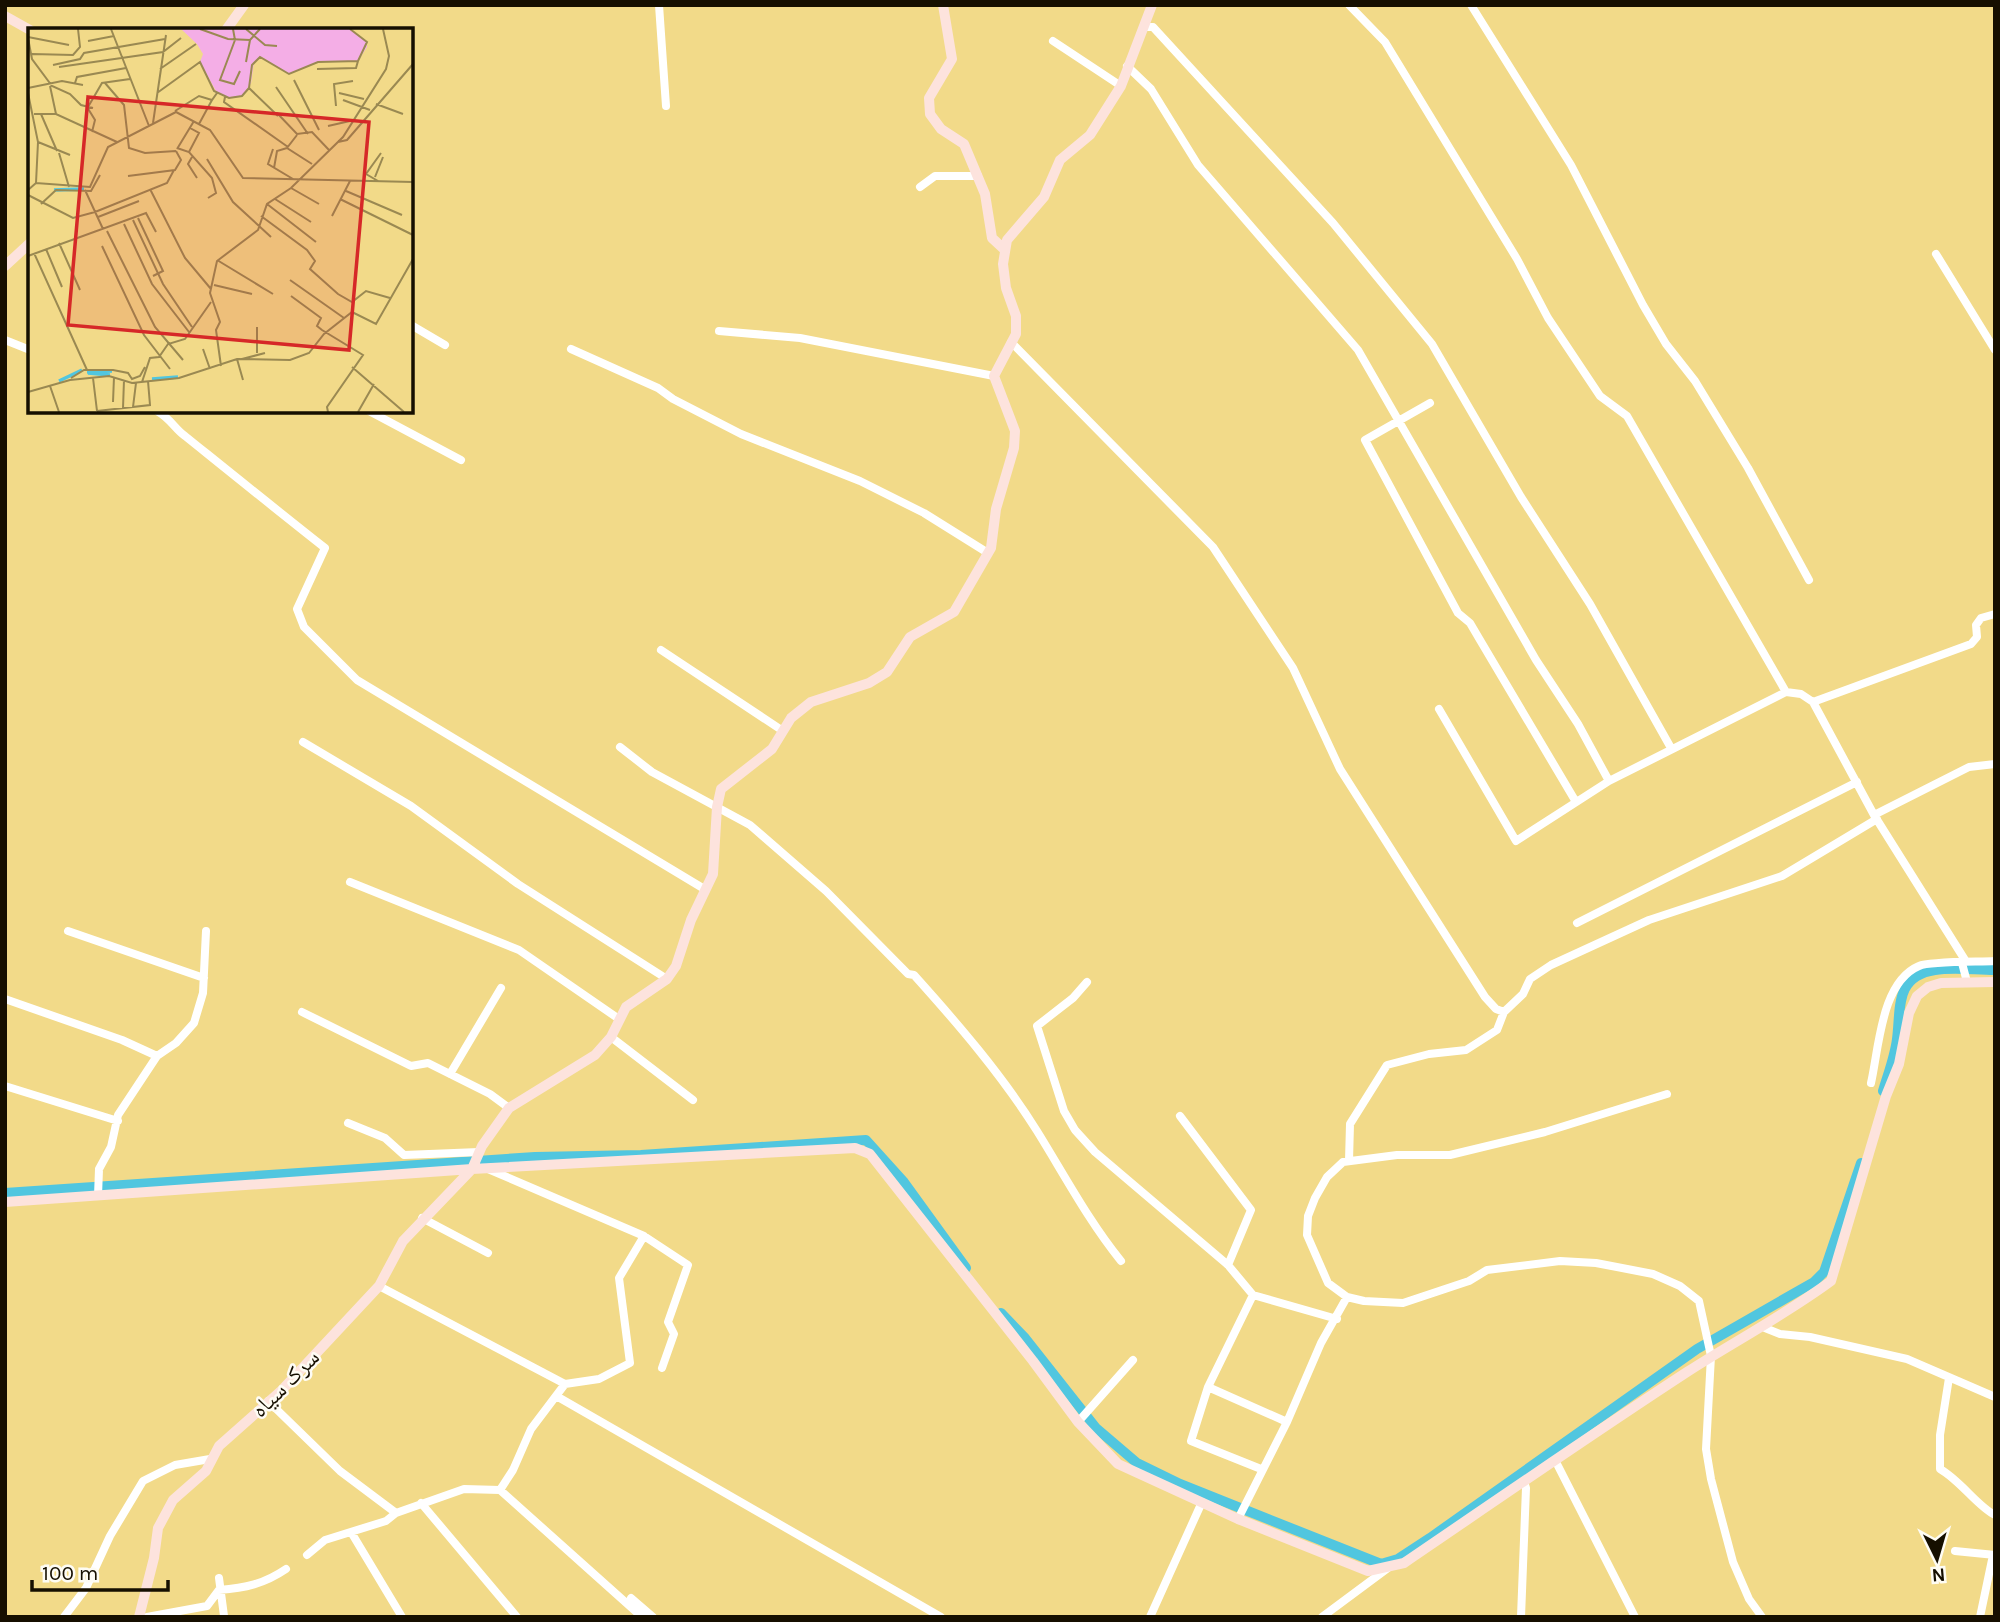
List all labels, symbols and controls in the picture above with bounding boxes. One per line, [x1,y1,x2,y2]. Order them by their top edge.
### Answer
inset map [28,28,413,413]
street label: سرک سیاه [246,1344,325,1423]
north arrow [1902,1524,1972,1594]
scale bar [32,1548,168,1592]
text: 100 m [42,1561,99,1585]
text: N [1931,1563,1946,1586]

